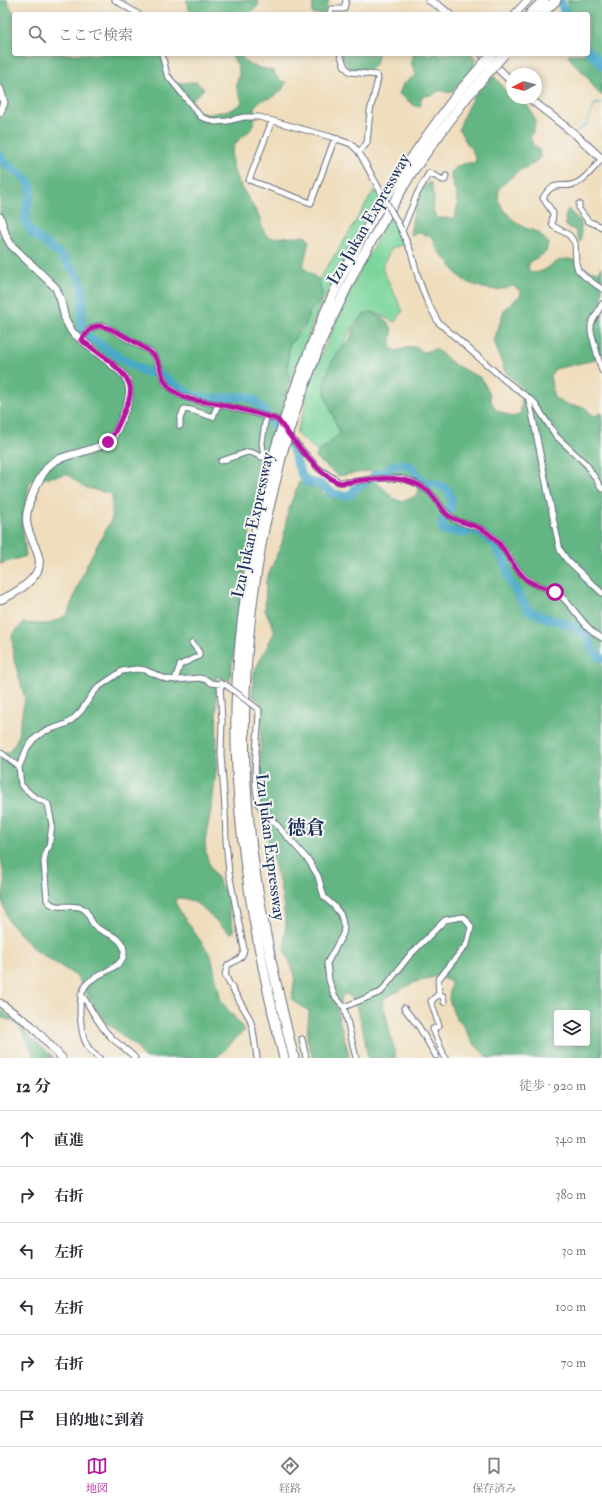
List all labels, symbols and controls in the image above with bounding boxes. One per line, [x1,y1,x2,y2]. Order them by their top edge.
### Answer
search box [12,12,590,56]
icon: search [26,23,48,45]
text: ここで検索 [58,26,133,45]
north arrow [506,68,542,104]
street label: Izu Jukan Expressway [322,149,416,289]
route end [99,433,117,451]
street label: Izu Jukan Expressway [227,450,279,600]
route start [546,583,564,601]
street label: Izu Jukan Expressway [250,772,290,923]
district label: 徳倉 [287,816,325,840]
map controls [554,1010,590,1046]
button: layers [554,1010,590,1046]
text: 12 分 [16,1076,51,1097]
text: 徒歩 · 920 m [519,1078,586,1094]
icon: ahead [16,1128,38,1150]
text: 直進 [54,1131,84,1150]
text: 340 m [555,1131,586,1147]
icon: right [16,1184,38,1206]
text: 右折 [54,1187,84,1206]
text: 380 m [555,1187,586,1203]
icon: left [16,1240,38,1262]
text: 左折 [54,1243,84,1262]
text: 30 m [562,1243,586,1259]
icon: left [16,1296,38,1318]
text: 左折 [54,1299,84,1318]
text: 100 m [555,1299,586,1315]
icon: right [16,1352,38,1374]
text: 右折 [54,1355,84,1374]
text: 70 m [561,1355,586,1371]
icon: arrive [16,1408,38,1430]
text: 目的地に到着 [54,1411,144,1430]
tab: 地図 [86,1455,108,1495]
tab: 経路 [279,1455,301,1495]
tab: 保存済み [472,1455,516,1495]

